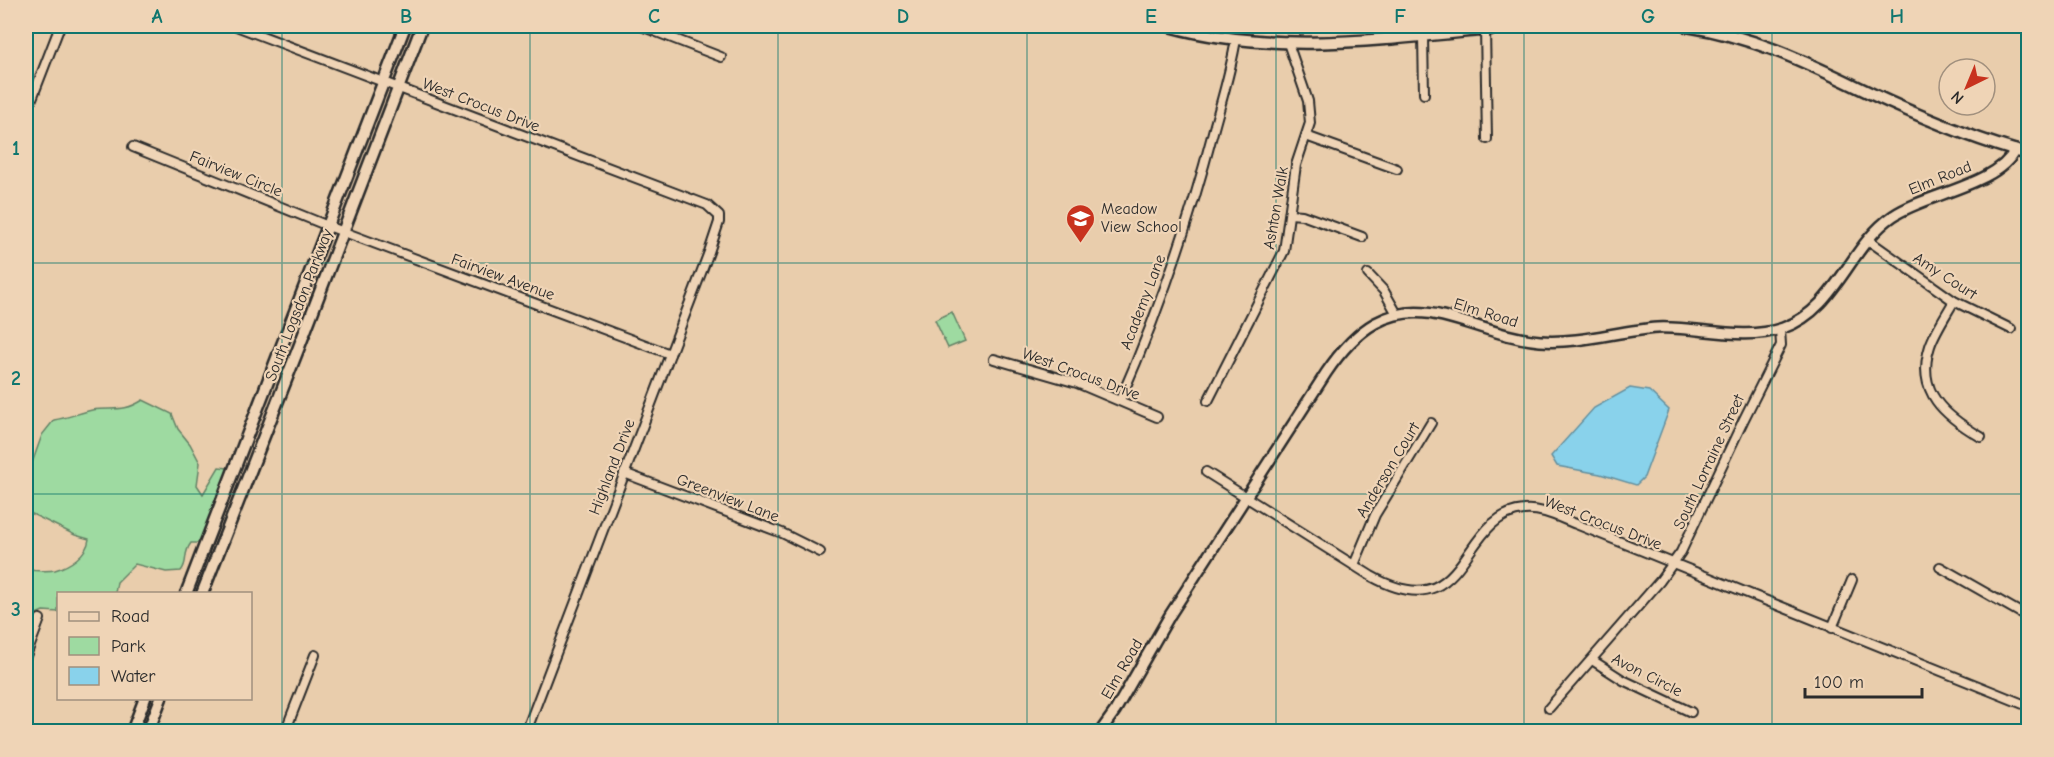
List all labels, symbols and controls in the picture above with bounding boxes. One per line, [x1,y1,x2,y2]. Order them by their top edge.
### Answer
text: A [151,5,163,28]
text: B [400,5,412,28]
text: C [648,5,660,28]
text: D [897,5,909,28]
text: E [1145,5,1157,28]
text: F [1394,5,1406,28]
text: G [1641,5,1655,28]
text: H [1890,5,1904,28]
north arrow [1937,57,1997,117]
street label: West Crocus Drive [420,74,542,136]
text: N [1947,87,1967,107]
text: 1 [12,137,20,160]
street label: Fairview Circle [187,147,285,201]
street label: Elm Road [1906,157,1974,199]
street label: Ashton Walk [1260,165,1292,251]
place label: Meadow View School [1101,200,1182,236]
school or university icon: Meadow View School [1064,202,1096,244]
street label: South Logsdon Parkway [262,226,337,384]
street label: Amy Court [1910,249,1981,303]
street label: Fairview Avenue [449,250,557,304]
street label: Academy Lane [1117,252,1169,352]
street label: Elm Road [1452,295,1520,331]
street label: West Crocus Drive [1020,344,1142,404]
text: 2 [11,367,21,390]
street label: South Lorraine Street [1670,391,1748,532]
street label: Highland Drive [585,417,639,517]
street label: Anderson Court [1353,419,1424,521]
street label: Greenview Lane [674,470,782,526]
street label: West Crocus Drive [1542,492,1664,554]
legend [57,592,252,700]
text: 3 [11,598,21,621]
text: Road [111,606,150,627]
text: Park [111,636,146,657]
street label: Elm Road [1098,636,1146,702]
street label: Avon Circle [1609,650,1685,700]
scale bar [1805,661,1922,699]
text: Water [111,666,156,687]
text: 100 m [1814,672,1864,693]

